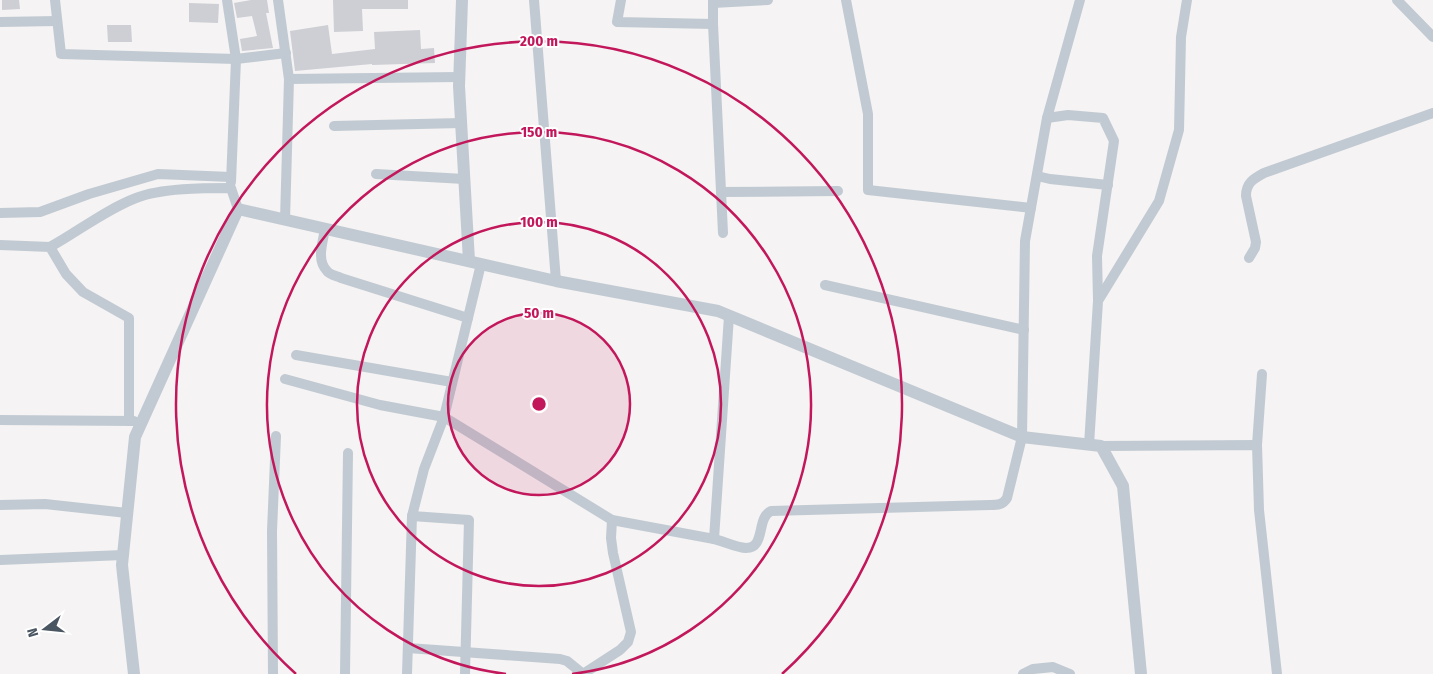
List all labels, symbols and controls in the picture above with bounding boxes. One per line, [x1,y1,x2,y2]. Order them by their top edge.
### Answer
text: 200 m [519,32,558,50]
text: 150 m [521,123,557,141]
text: 100 m [520,213,558,231]
text: 50 m [524,304,554,322]
centre of rings [530,395,548,413]
north arrow [20,604,70,654]
text: N [24,626,42,639]

